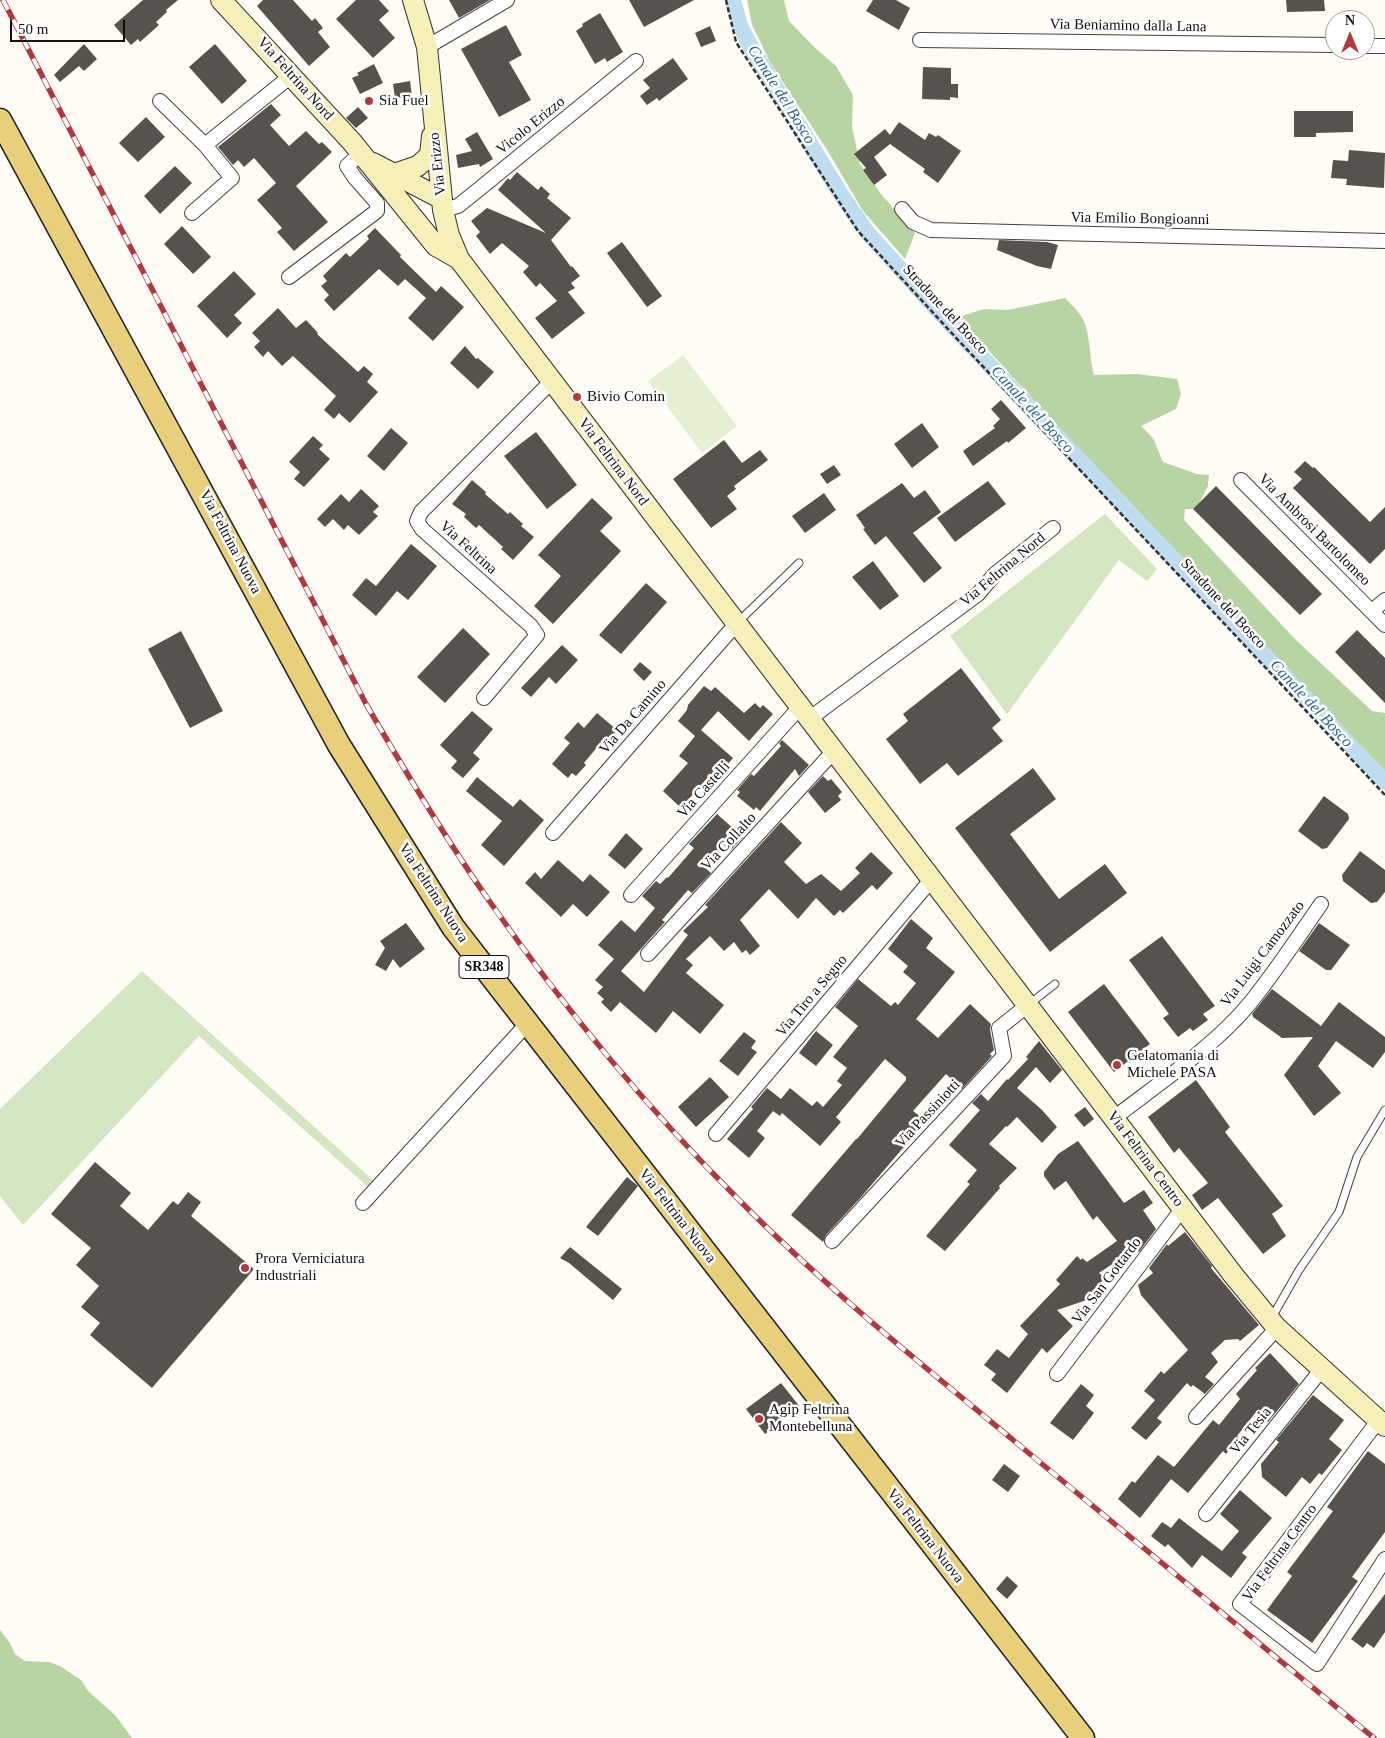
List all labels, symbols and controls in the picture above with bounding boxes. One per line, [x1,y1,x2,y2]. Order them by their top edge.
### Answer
scale bar [12,10,128,42]
north arrow [1325,10,1375,60]
text: N [1345,13,1355,28]
street label: Via Beniamino dalla Lana [1049,16,1207,36]
text: 50 m [18,21,48,37]
street label: Via Feltrina Nord [253,34,337,124]
water label: Canale del Bosco [743,42,819,148]
place label: Sia Fuel [379,92,429,110]
street label: Vicolo Erizzo [493,93,569,159]
marker: Sia Fuel [363,95,375,107]
street label: Via Erizzo [426,131,450,197]
street label: Via Emilio Bongioanni [1070,209,1210,229]
street label: Stradone del Bosco [899,261,991,359]
water label: Canale del Bosco [986,362,1078,458]
place label: Bivio Comin [587,388,665,406]
marker: Bivio Comin [571,391,583,403]
street label: Via Feltrina Nord [574,414,652,510]
street label: Via Ambrosi Bartolomeo [1254,470,1374,590]
street label: Via Feltrina Nuova [195,487,265,597]
street label: Via Feltrina [436,518,500,578]
street label: Via Feltrina Nord [957,529,1049,611]
street label: Stradone del Bosco [1177,555,1269,653]
water label: Canale del Bosco [1265,656,1357,752]
street label: Via Da Camino [596,676,670,758]
street label: Via Castelli [674,758,734,822]
street label: Via Collalto [698,809,760,875]
street label: Via Feltrina Nuova [394,840,472,946]
street label: Via Luigi Camozzato [1217,897,1309,1011]
street label: Via Tiro a Segno [772,951,852,1041]
road number: SR348 [459,956,509,979]
place label: Gelatomania di Michele PASA [1127,1047,1219,1082]
marker: Gelatomania di Michele PASA [1111,1059,1123,1071]
street label: Via Passiniotti [892,1076,964,1152]
street label: Via Feltrina Centro [1103,1107,1187,1211]
street label: Via Feltrina Nuova [635,1165,719,1267]
street label: Via San Gottardo [1068,1234,1146,1328]
place label: Prora Verniciatura Industriali [255,1250,365,1285]
marker: Prora Verniciatura Industriali [239,1262,251,1274]
place label: Agip Feltrina Montebelluna [769,1401,852,1436]
street label: Via Tesia [1226,1404,1276,1458]
marker: Agip Feltrina Montebelluna [753,1413,765,1425]
street label: Via Feltrina Nuova [883,1485,967,1587]
street label: Via Feltrina Centro [1239,1501,1321,1605]

